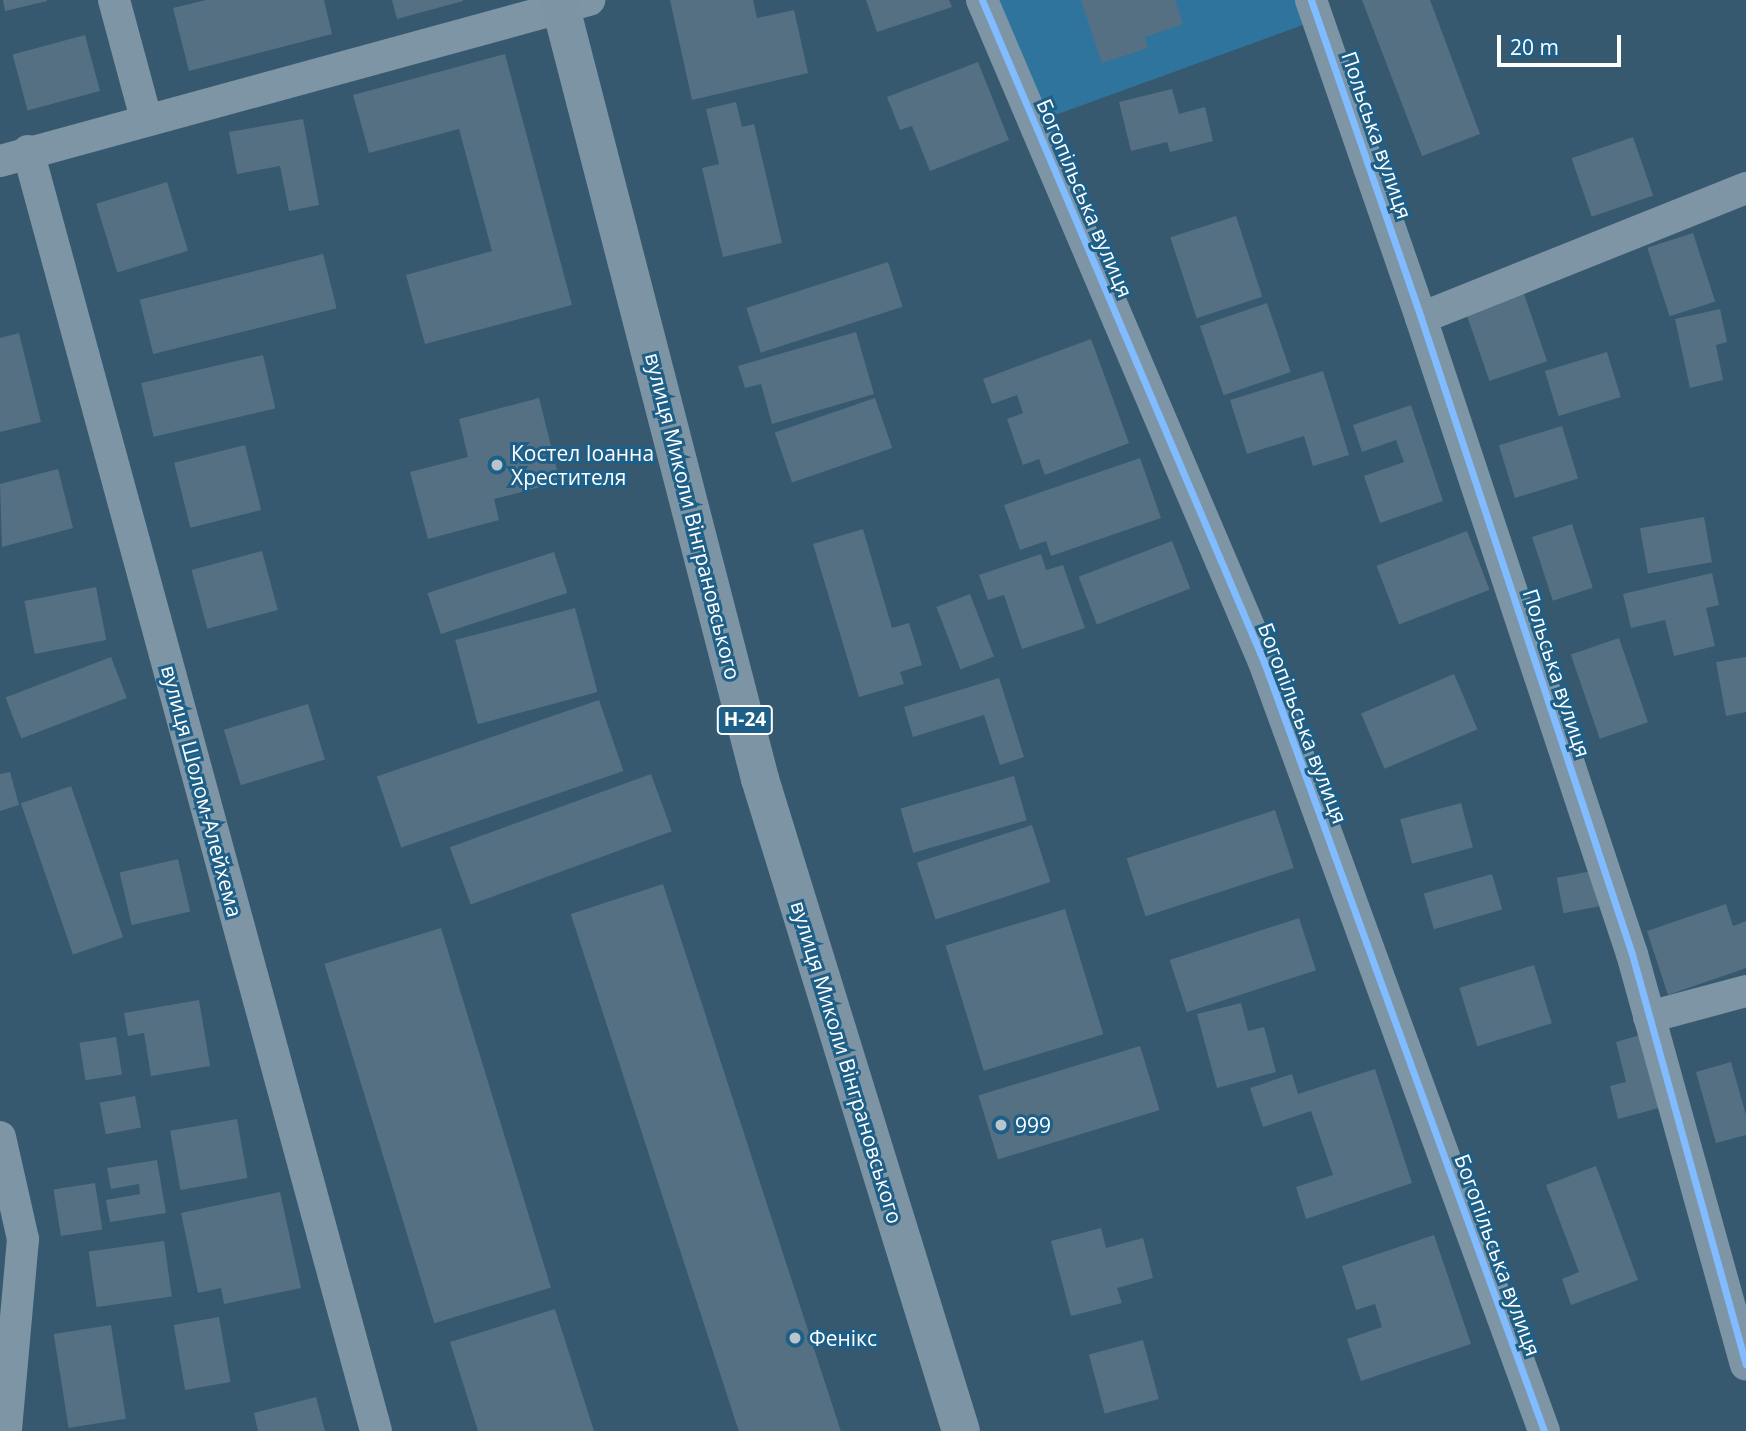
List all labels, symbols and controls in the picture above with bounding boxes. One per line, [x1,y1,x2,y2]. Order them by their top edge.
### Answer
scale bar [1501,21,1625,65]
text: 20 m [1510,33,1559,61]
street label: Польська вулиця [1337,48,1417,222]
street label: Богопільська вулиця [1032,95,1138,301]
street label: вулиця Миколи Вінграновського [640,350,746,682]
place label: Костел Іоанна Хрестителя [511,440,654,490]
marker: Костел Іоанна Хрестителя [489,457,505,473]
street label: Польська вулиця [1518,586,1596,760]
street label: Богопільська вулиця [1253,619,1353,827]
street label: вулиця Шолом-Алейхема [156,662,248,920]
road number: Н-24 [715,705,775,736]
street label: вулиця Миколи Вінграновського [786,898,908,1226]
place label: 999 [1015,1112,1051,1138]
marker: 999 [993,1117,1009,1133]
street label: Богопільська вулиця [1450,1151,1546,1359]
place label: Фенікс [809,1325,877,1351]
marker: Фенікс [787,1330,803,1346]

